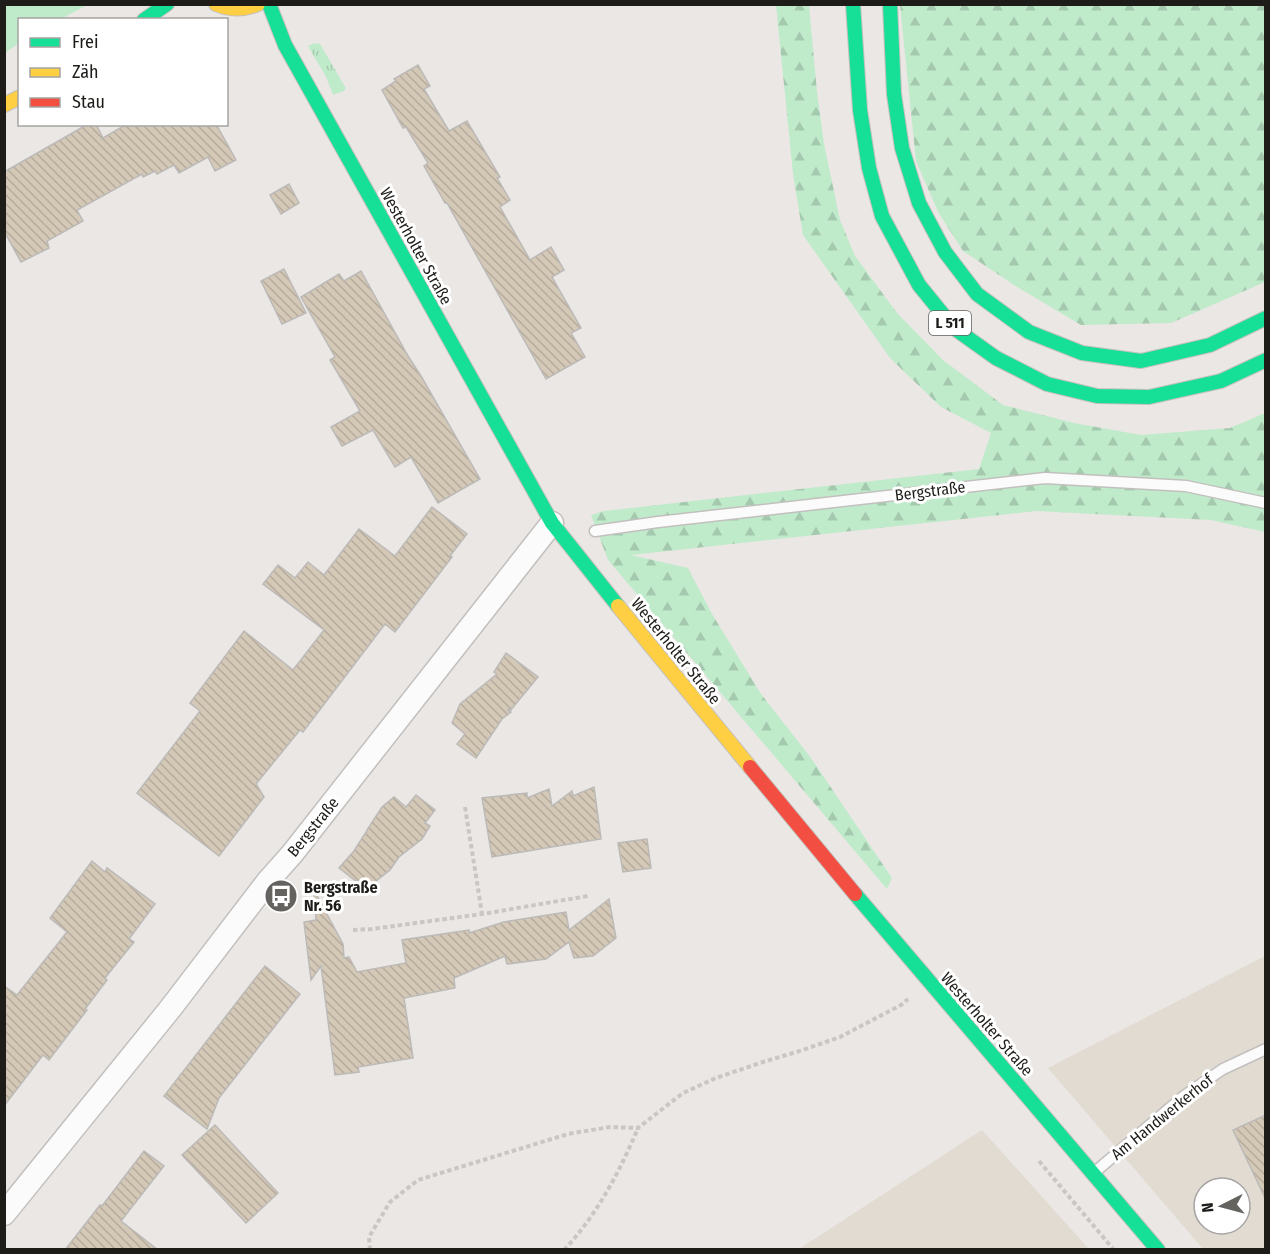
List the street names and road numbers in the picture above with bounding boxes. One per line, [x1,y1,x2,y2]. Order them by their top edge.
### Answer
street label: Westerholter Straße [376,184,456,308]
road number: L 511 [929,311,971,335]
street label: Bergstraße [894,477,966,505]
street label: Westerholter Straße [627,594,725,708]
street label: Bergstraße [283,793,343,861]
street label: Westerholter Straße [937,968,1037,1080]
street label: Am Handwerkerhof [1107,1069,1218,1164]

